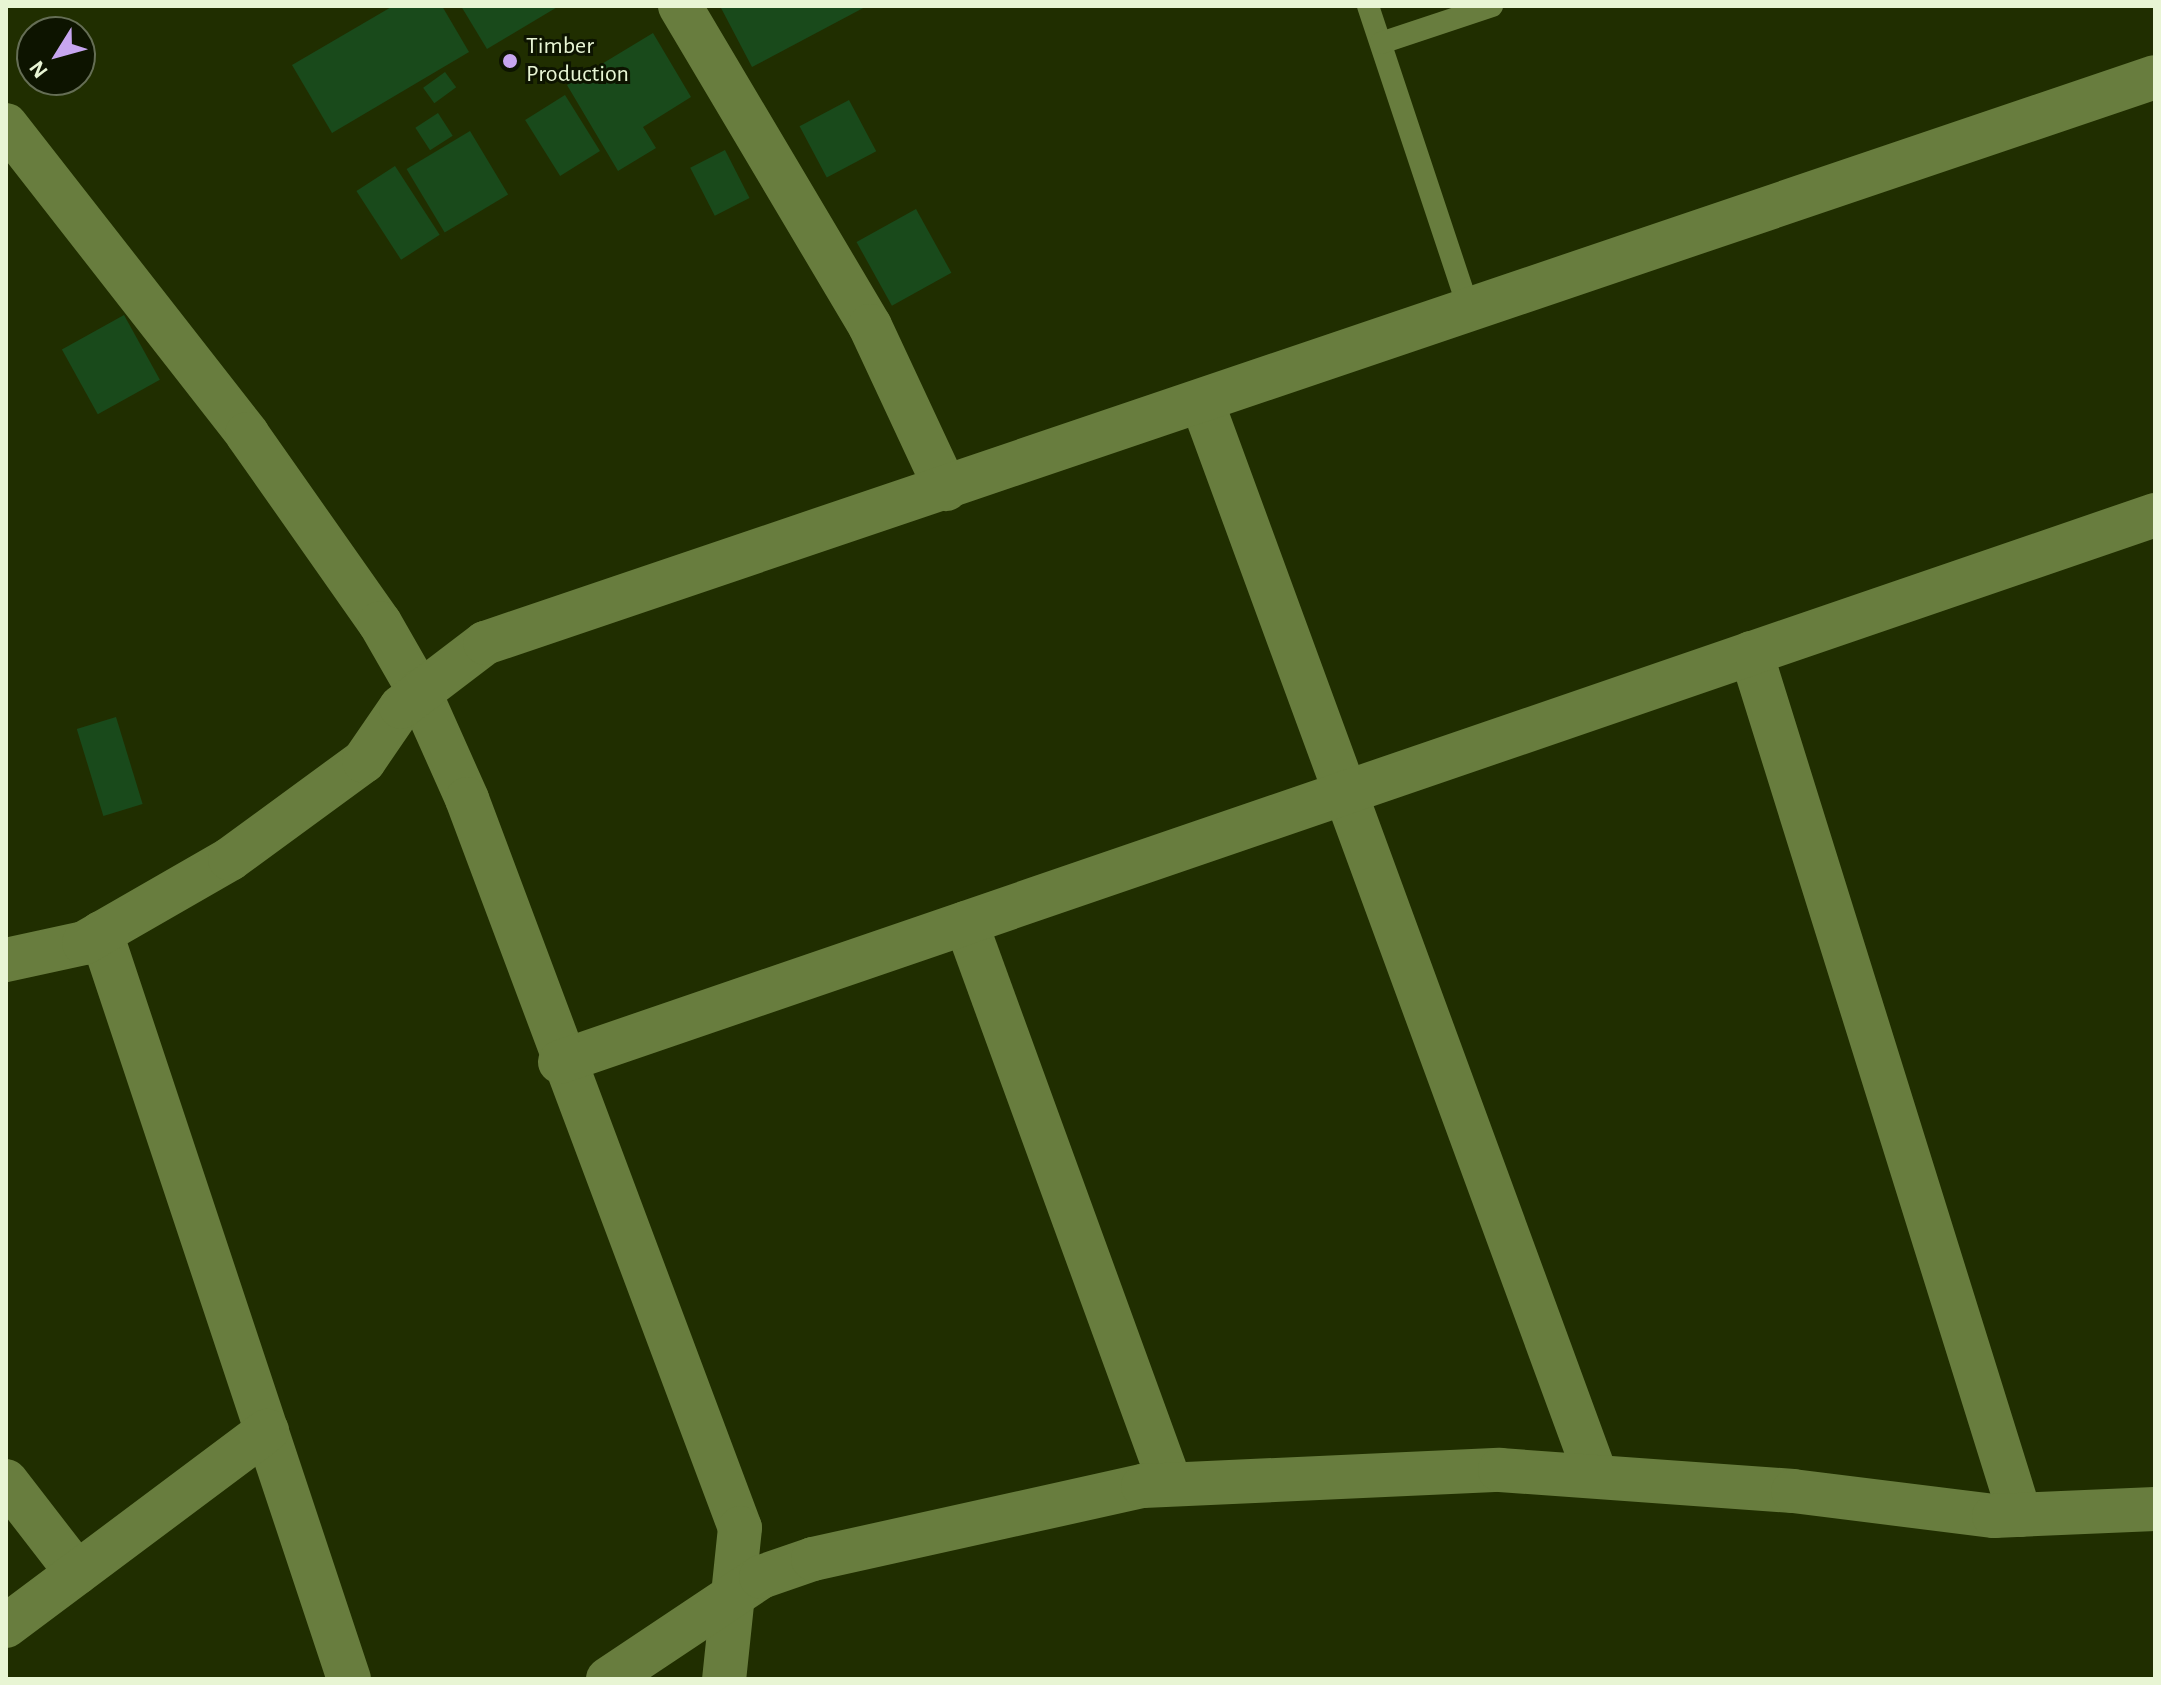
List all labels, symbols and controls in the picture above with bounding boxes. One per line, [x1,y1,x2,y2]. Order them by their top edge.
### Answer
north arrow [16,16,96,96]
place label: Timber Production [526,33,629,89]
marker: Timber Production [501,52,519,70]
text: N [25,57,52,82]

